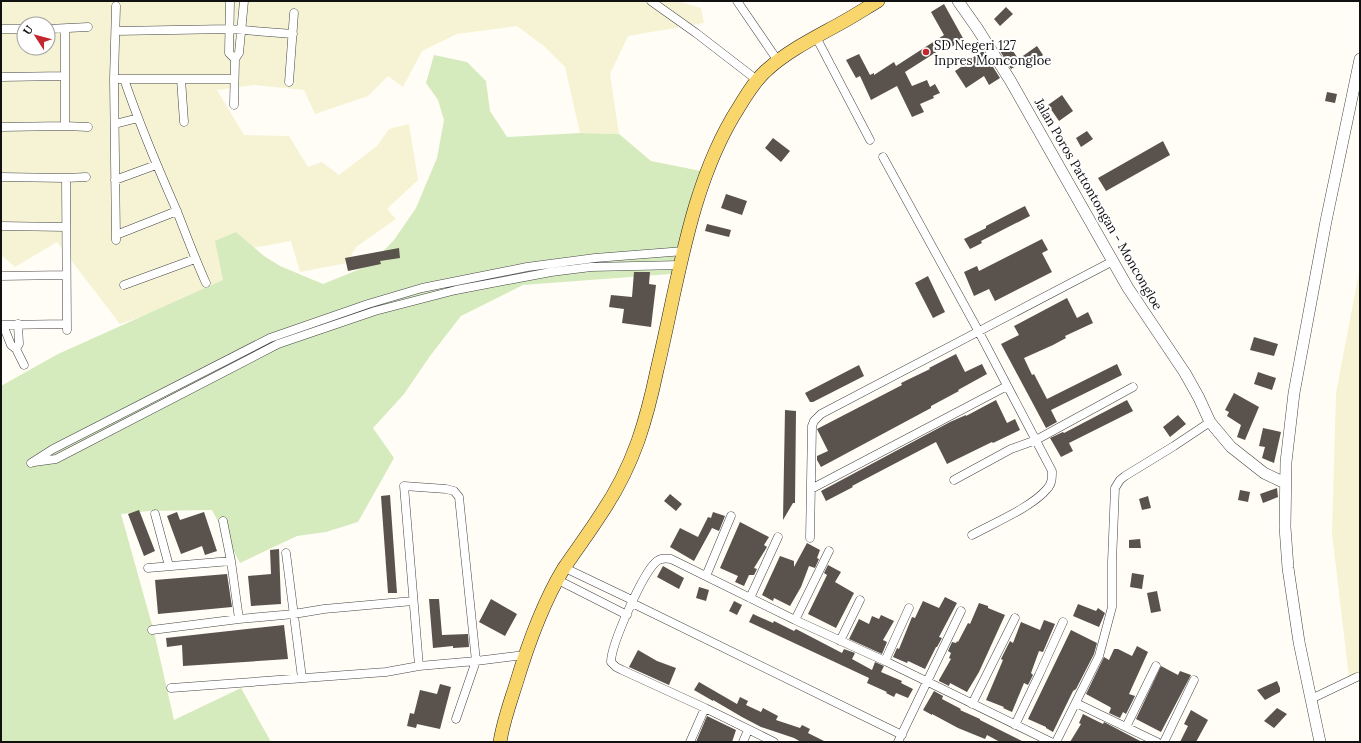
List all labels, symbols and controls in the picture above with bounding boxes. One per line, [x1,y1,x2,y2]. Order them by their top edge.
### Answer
north arrow [16,16,56,56]
text: U [20,22,36,38]
place label: SD Negeri 127 Inpres Moncongloe [934,37,1051,69]
marker: SD Negeri 127 Inpres Moncongloe [921,47,931,57]
street label: Jalan Poros Pattontongan - Moncongloe [1030,94,1166,313]

